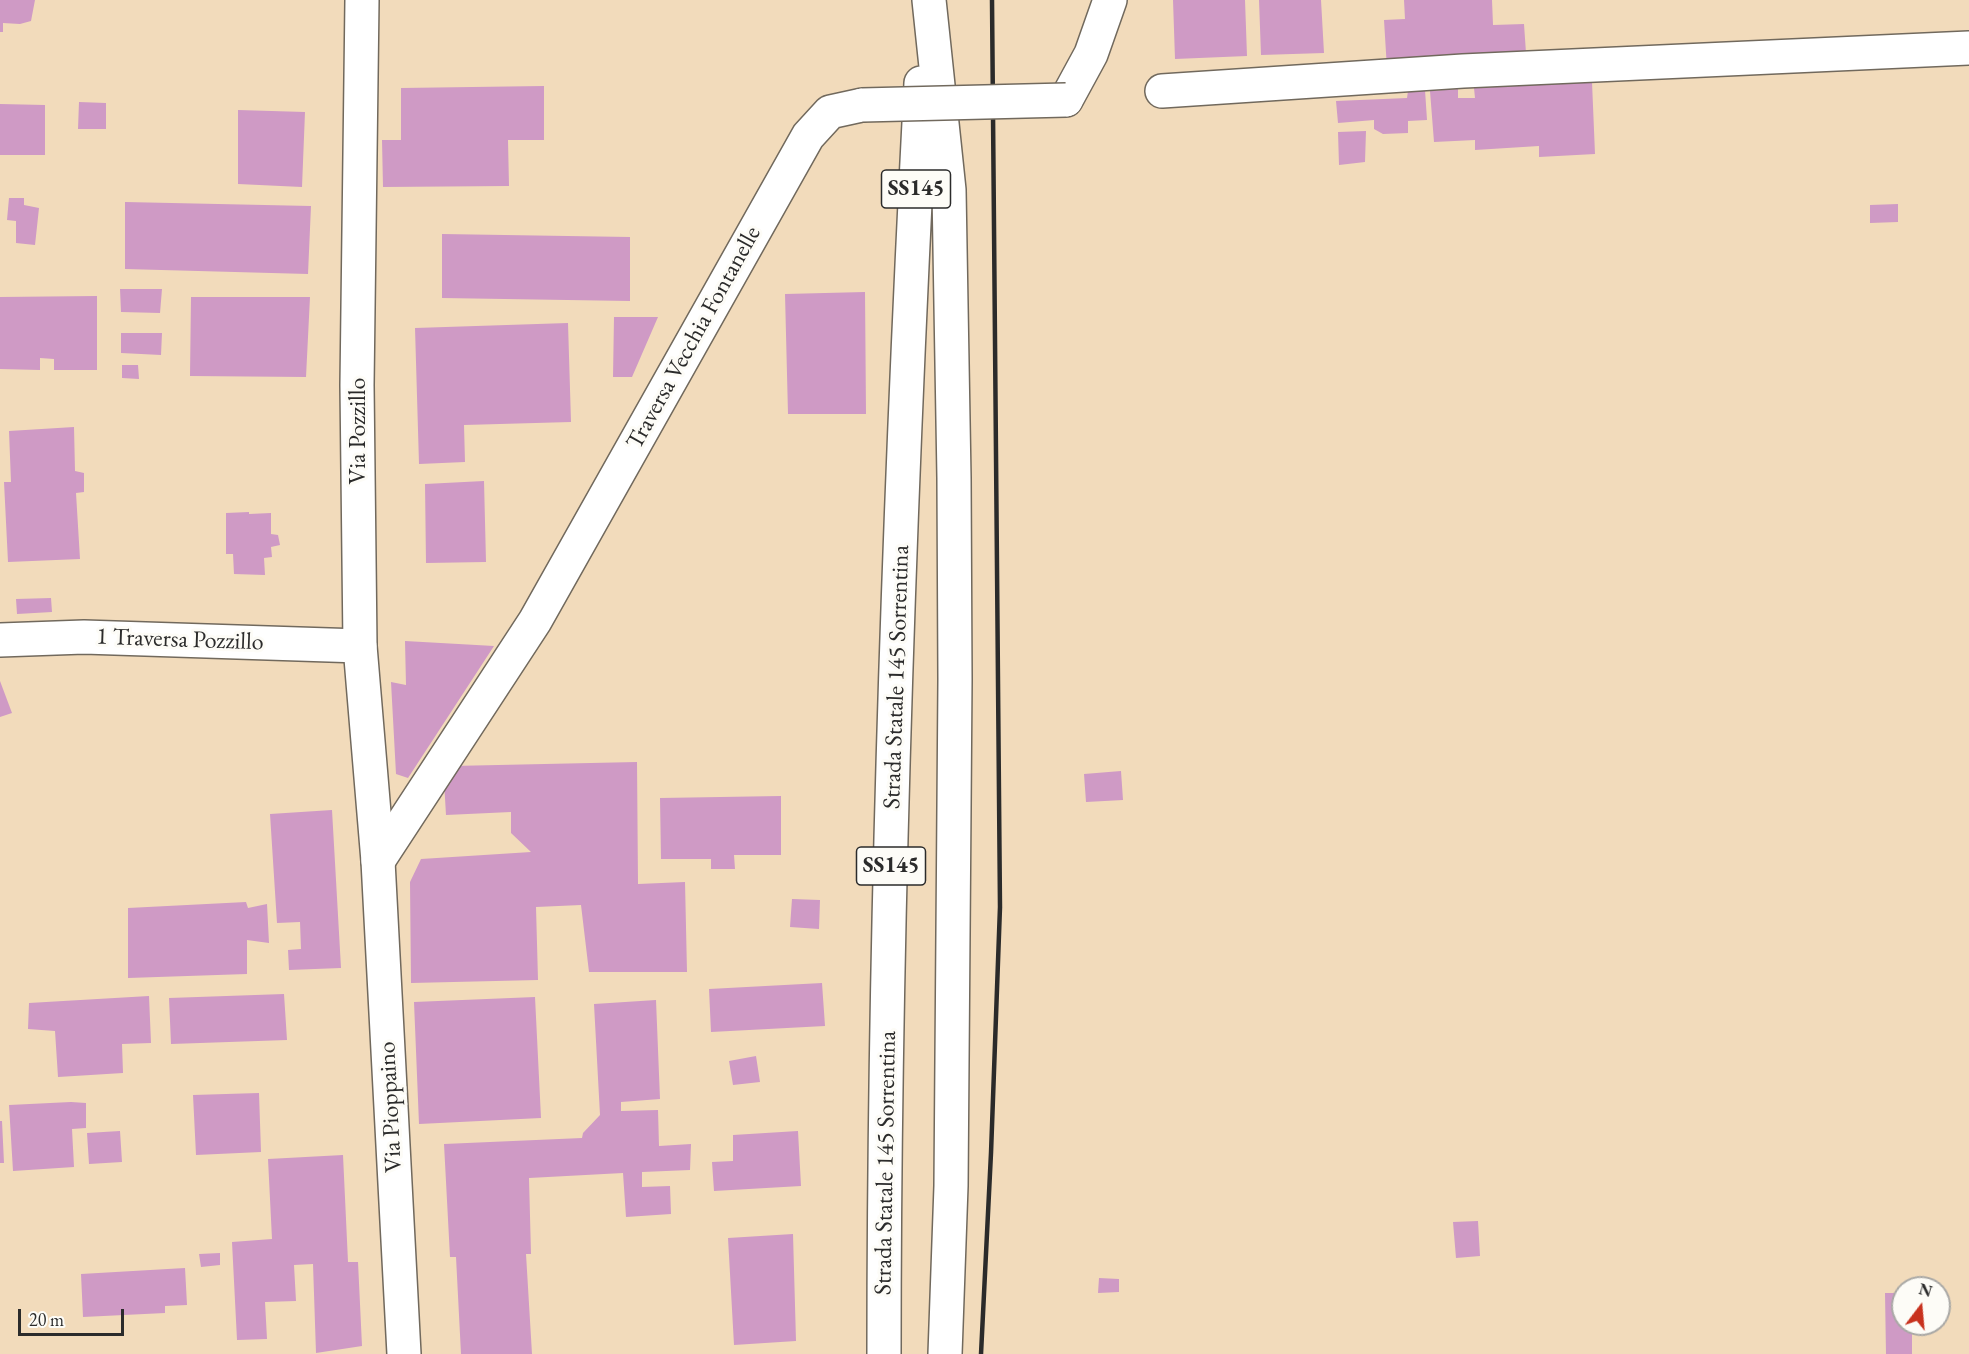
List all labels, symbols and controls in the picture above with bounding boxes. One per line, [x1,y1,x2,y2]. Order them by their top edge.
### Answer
road number: SS145 [882,170,950,208]
street label: Traversa Vecchia Fontanelle [621,221,767,455]
street label: Via Pozzillo [344,378,372,484]
street label: Strada Statale 145 Sorrentina [878,544,916,810]
street label: 1 Traversa Pozzillo [96,623,264,657]
road number: SS145 [856,847,926,885]
street label: Strada Statale 145 Sorrentina [869,1031,903,1295]
street label: Via Pioppaino [373,1041,409,1173]
north arrow [1891,1276,1951,1336]
text: N [1916,1278,1935,1302]
scale bar [21,1297,128,1335]
text: 20 m [29,1308,64,1331]

